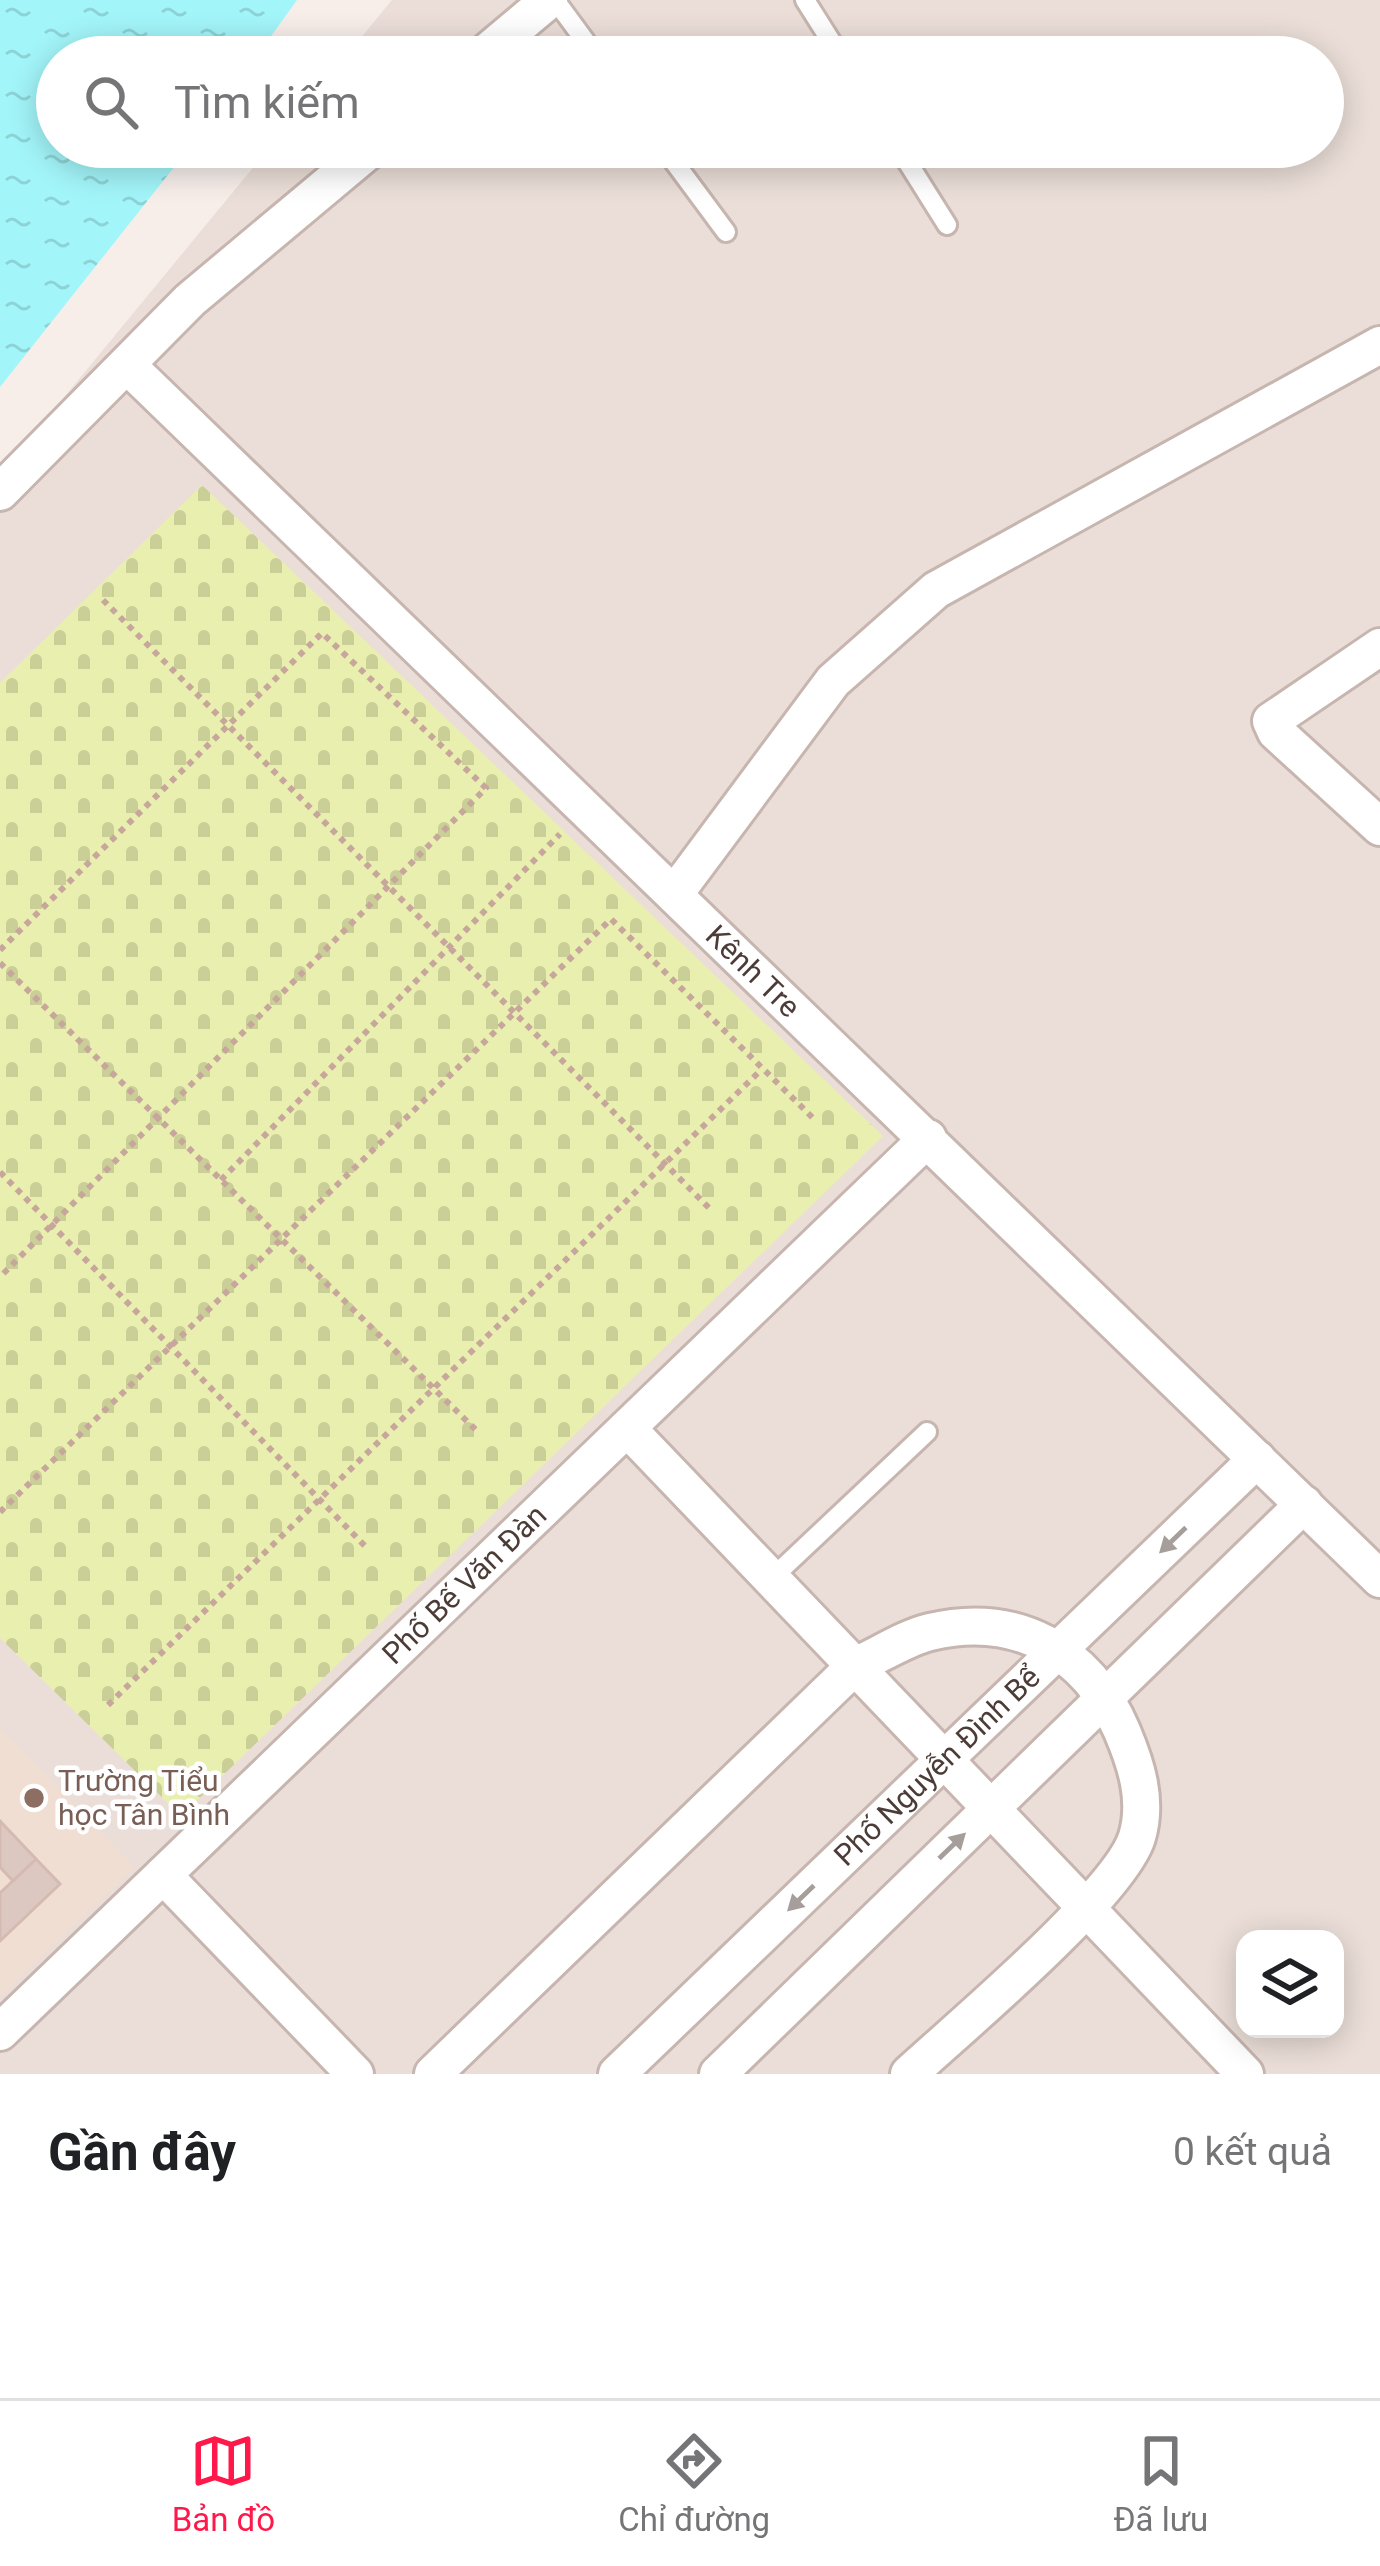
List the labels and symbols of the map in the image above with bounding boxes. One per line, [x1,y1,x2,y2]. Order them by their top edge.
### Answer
street label: Kênh Tre [699,918,807,1024]
street label: Phố Bế Văn Đàn [375,1497,553,1671]
one-way arrow [1159,1526,1188,1554]
street label: Phố Nguyễn Đình Bể [827,1659,1048,1873]
place label: Trường Tiểu học Tân Bình [58,1763,230,1832]
marker: Trường Tiểu học Tân Bình [21,1785,47,1811]
one-way arrow [938,1832,967,1860]
one-way arrow [786,1883,815,1911]

